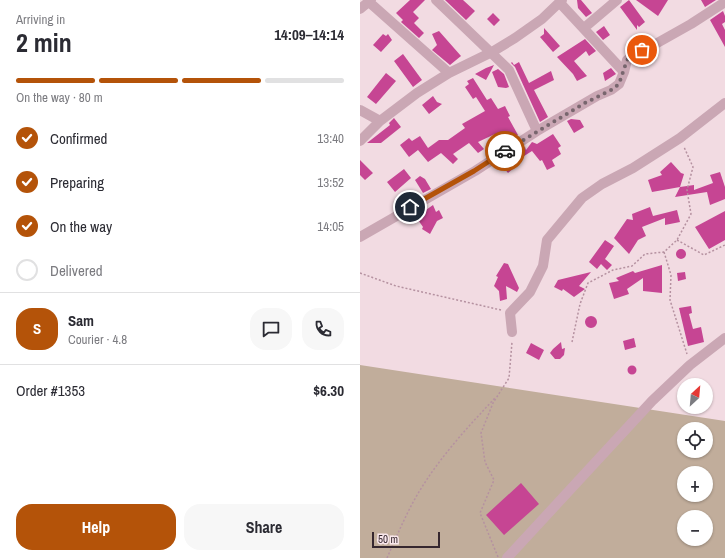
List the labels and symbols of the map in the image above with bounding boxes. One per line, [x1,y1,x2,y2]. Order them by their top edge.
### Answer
pin [625,33,659,67]
courier [485,131,525,171]
pin [393,190,427,224]
north arrow [677,378,713,414]
scale bar [372,530,440,549]

